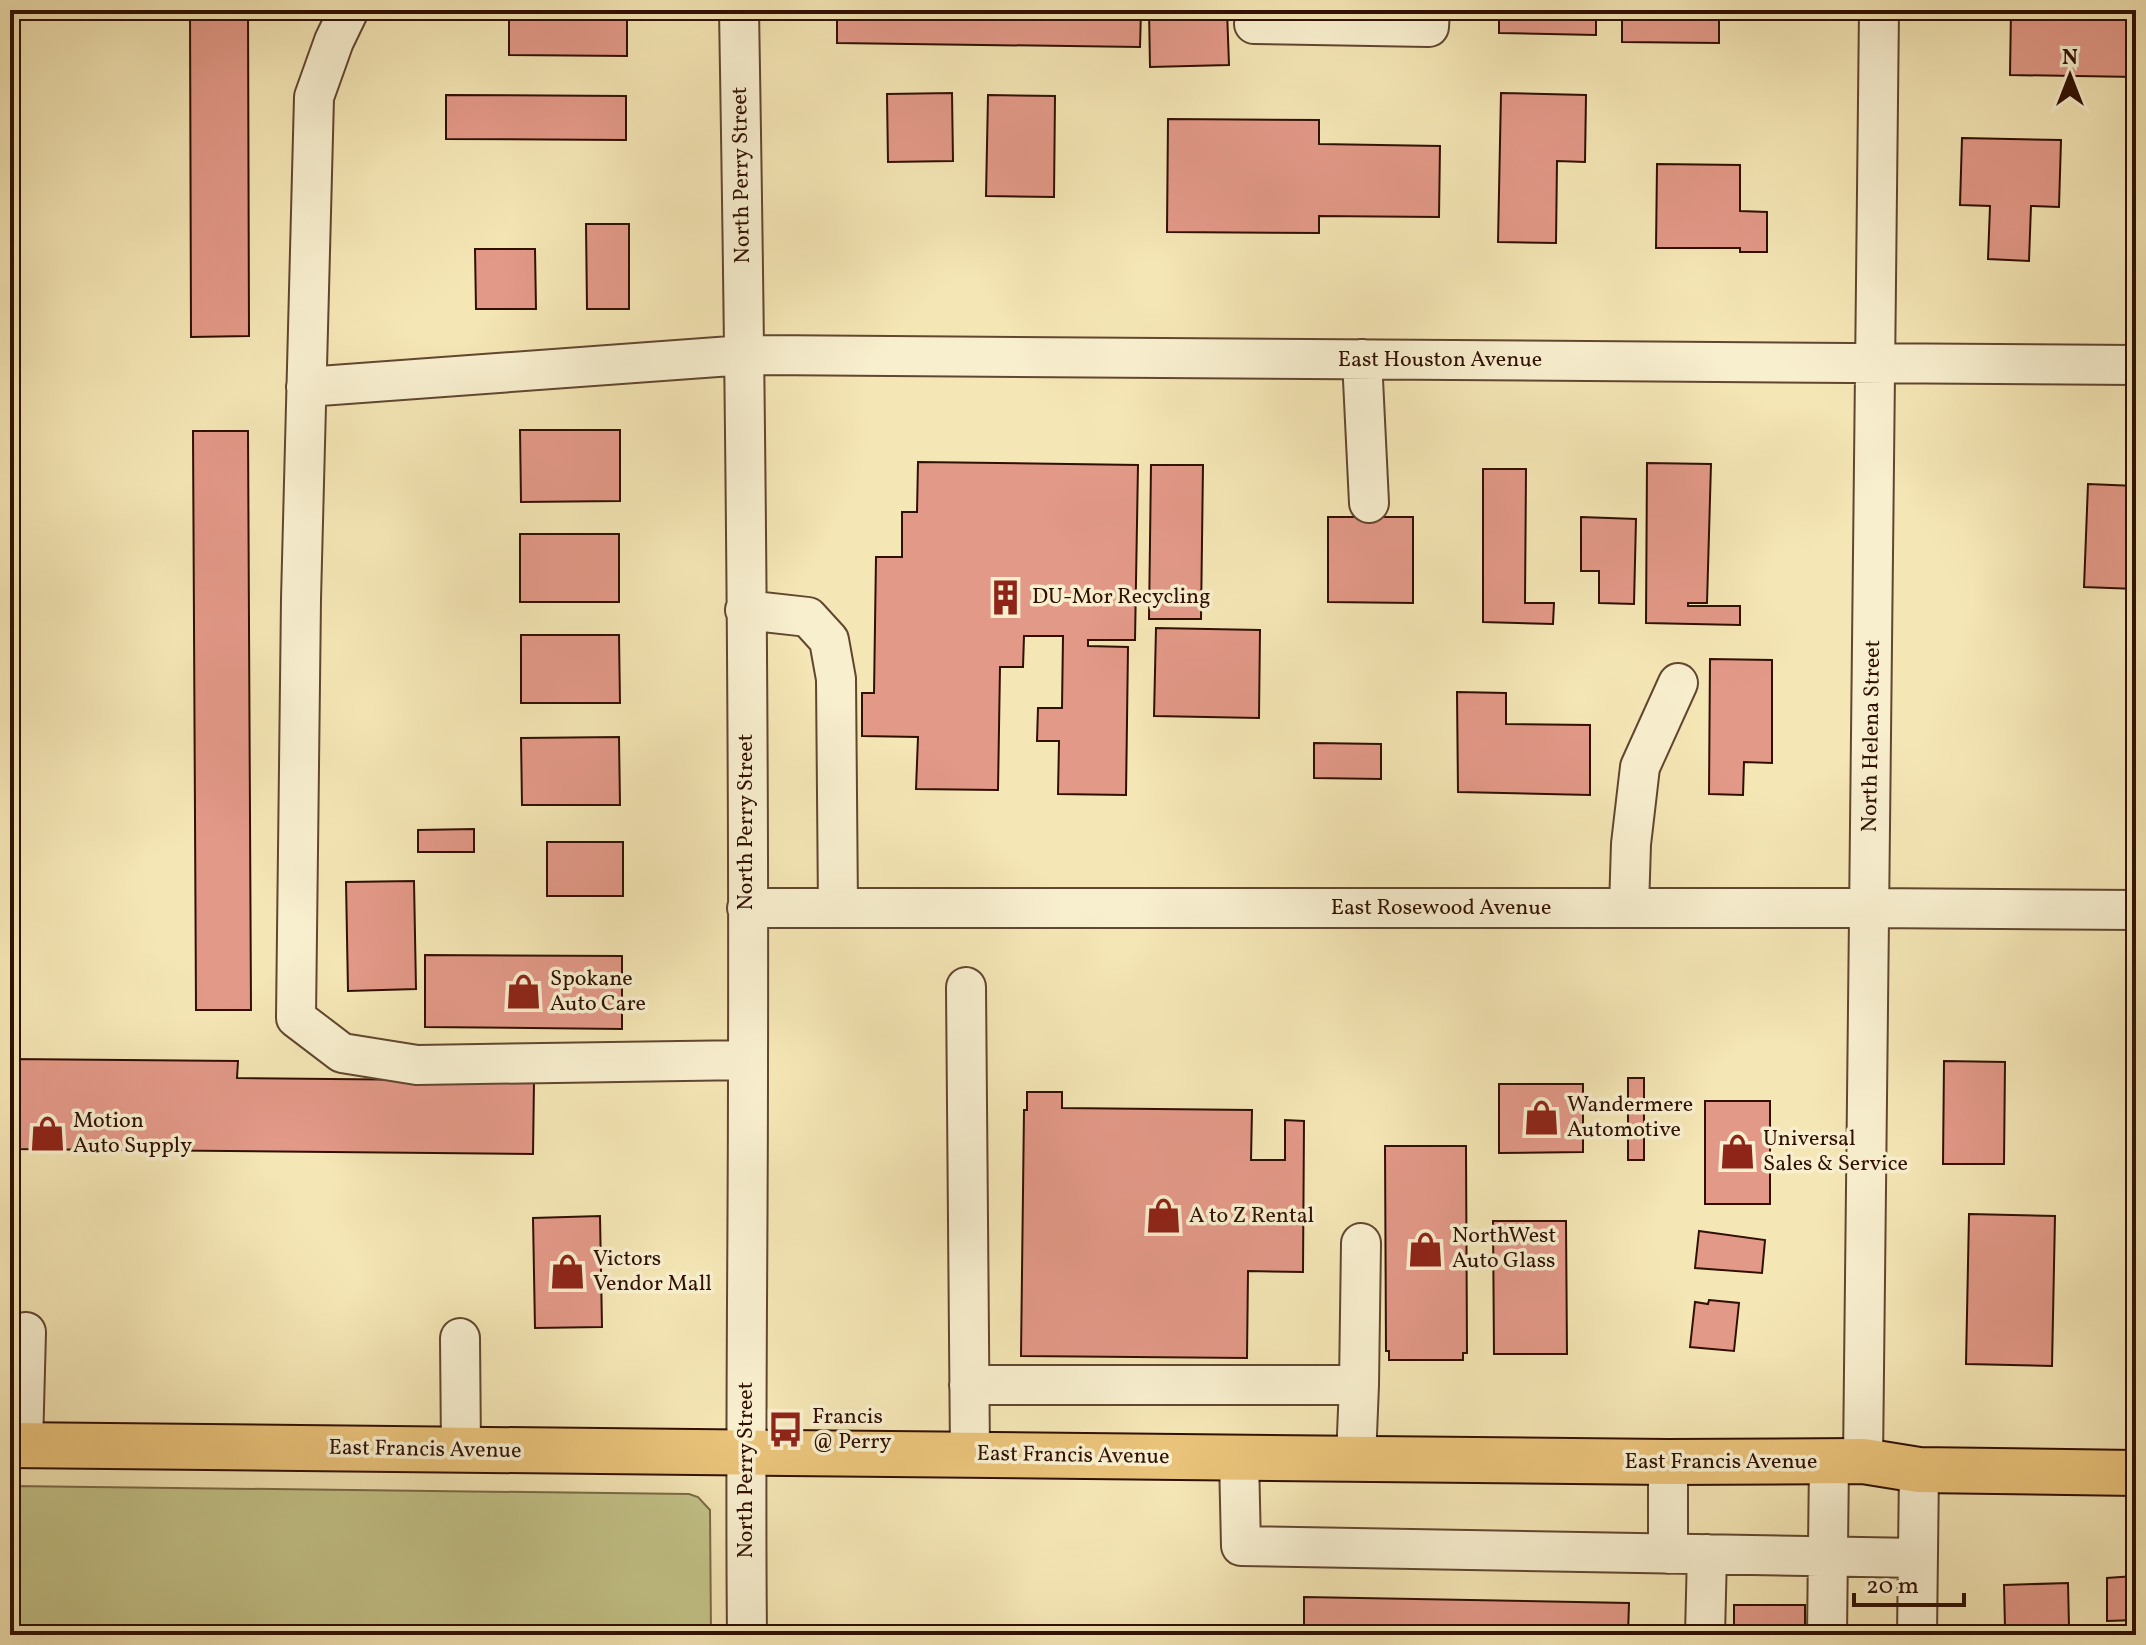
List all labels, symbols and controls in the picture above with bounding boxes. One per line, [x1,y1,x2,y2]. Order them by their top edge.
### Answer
north arrow [2030,36,2110,116]
text: N [2062,43,2078,74]
street label: North Perry Street [725,86,759,264]
street label: East Houston Avenue [1338,345,1542,376]
building icon: DU-Mor Recycling [987,578,1025,616]
place label: DU-Mor Recycling [1032,582,1210,613]
street label: North Helena Street [1855,639,1889,833]
street label: North Perry Street [731,733,762,911]
street label: East Rosewood Avenue [1331,893,1551,924]
place label: Spokane Auto Care [550,964,646,1020]
shop icon: Spokane Auto Care [505,973,543,1011]
place label: Wandermere Automotive [1567,1090,1693,1146]
shop icon: Wandermere Automotive [1522,1099,1560,1137]
place label: Motion Auto Supply [73,1106,192,1162]
shop icon: Motion Auto Supply [28,1115,66,1153]
place label: Universal Sales & Service [1763,1124,1908,1180]
shop icon: Universal Sales & Service [1718,1133,1756,1171]
shop icon: A to Z Rental [1144,1197,1182,1235]
place label: A to Z Rental [1189,1201,1314,1232]
place label: NorthWest Auto Glass [1452,1221,1556,1277]
shop icon: NorthWest Auto Glass [1407,1230,1445,1268]
place label: Victors Vendor Mall [593,1244,712,1300]
shop icon: Victors Vendor Mall [548,1253,586,1291]
street label: North Perry Street [731,1381,762,1559]
place label: Francis @ Perry [812,1402,892,1458]
bus stop icon: Francis @ Perry [767,1411,805,1449]
street label: East Francis Avenue [328,1433,522,1467]
street label: East Francis Avenue [976,1439,1170,1473]
street label: East Francis Avenue [1625,1447,1817,1478]
scale bar [1854,1557,1964,1607]
text: 20 m [1866,1570,1919,1604]

